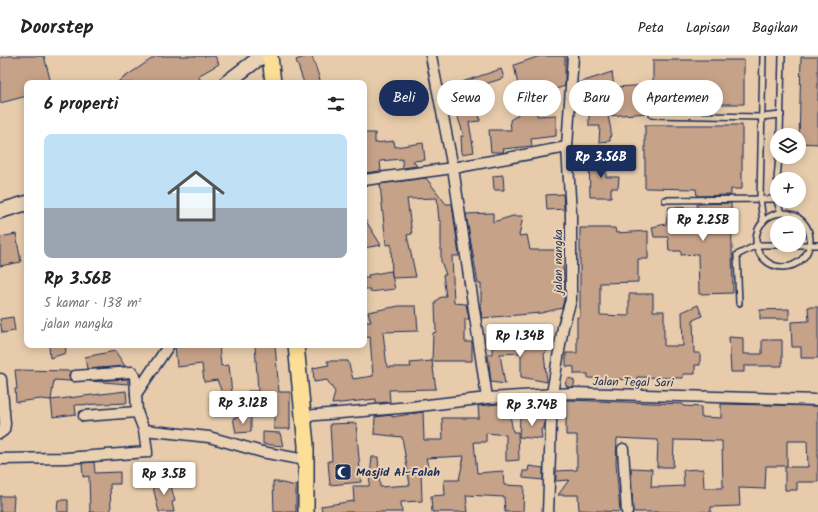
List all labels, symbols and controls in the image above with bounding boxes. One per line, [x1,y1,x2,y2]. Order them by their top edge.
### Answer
text: Doorstep [20,13,94,43]
text: Peta [638,17,664,39]
text: Lapisan [686,17,730,39]
text: Bagikan [752,17,798,39]
chip: Beli [379,80,429,116]
chip: Sewa [437,80,495,116]
chip: Filter [503,80,561,116]
chip: Baru [569,80,624,116]
chip: Apartemen [632,80,723,116]
text: 6 properti [44,91,119,118]
icon: filters [325,93,347,115]
map controls [770,128,806,252]
button: layers [770,128,806,164]
pin: Rp 3.56B [560,145,642,179]
text: Rp 3.56B [575,147,627,168]
icon: home [160,160,232,232]
button: + [770,172,806,208]
pin: Rp 2.25B [662,208,744,242]
text: Rp 2.25B [677,210,729,231]
button: − [770,216,806,252]
street label: jalan nangka [549,229,568,296]
text: Rp 3.56B [44,266,112,293]
text: 5 kamar · 138 m² [44,293,142,314]
text: jalan nangka [44,314,113,335]
pin: Rp 1.34B [479,324,561,358]
text: Rp 1.34B [495,326,545,347]
street label: Jalan Tegal Sari [592,372,675,393]
pin: Rp 3.12B [202,391,284,425]
text: Rp 3.12B [218,393,268,414]
pin: Rp 3.74B [491,393,573,427]
text: Rp 3.74B [506,395,558,416]
pin: Rp 3.5B [127,462,201,496]
mosque icon: Masjid Al-Falah [333,462,353,482]
place label: Masjid Al-Falah [356,463,440,482]
text: Rp 3.5B [142,464,186,485]

